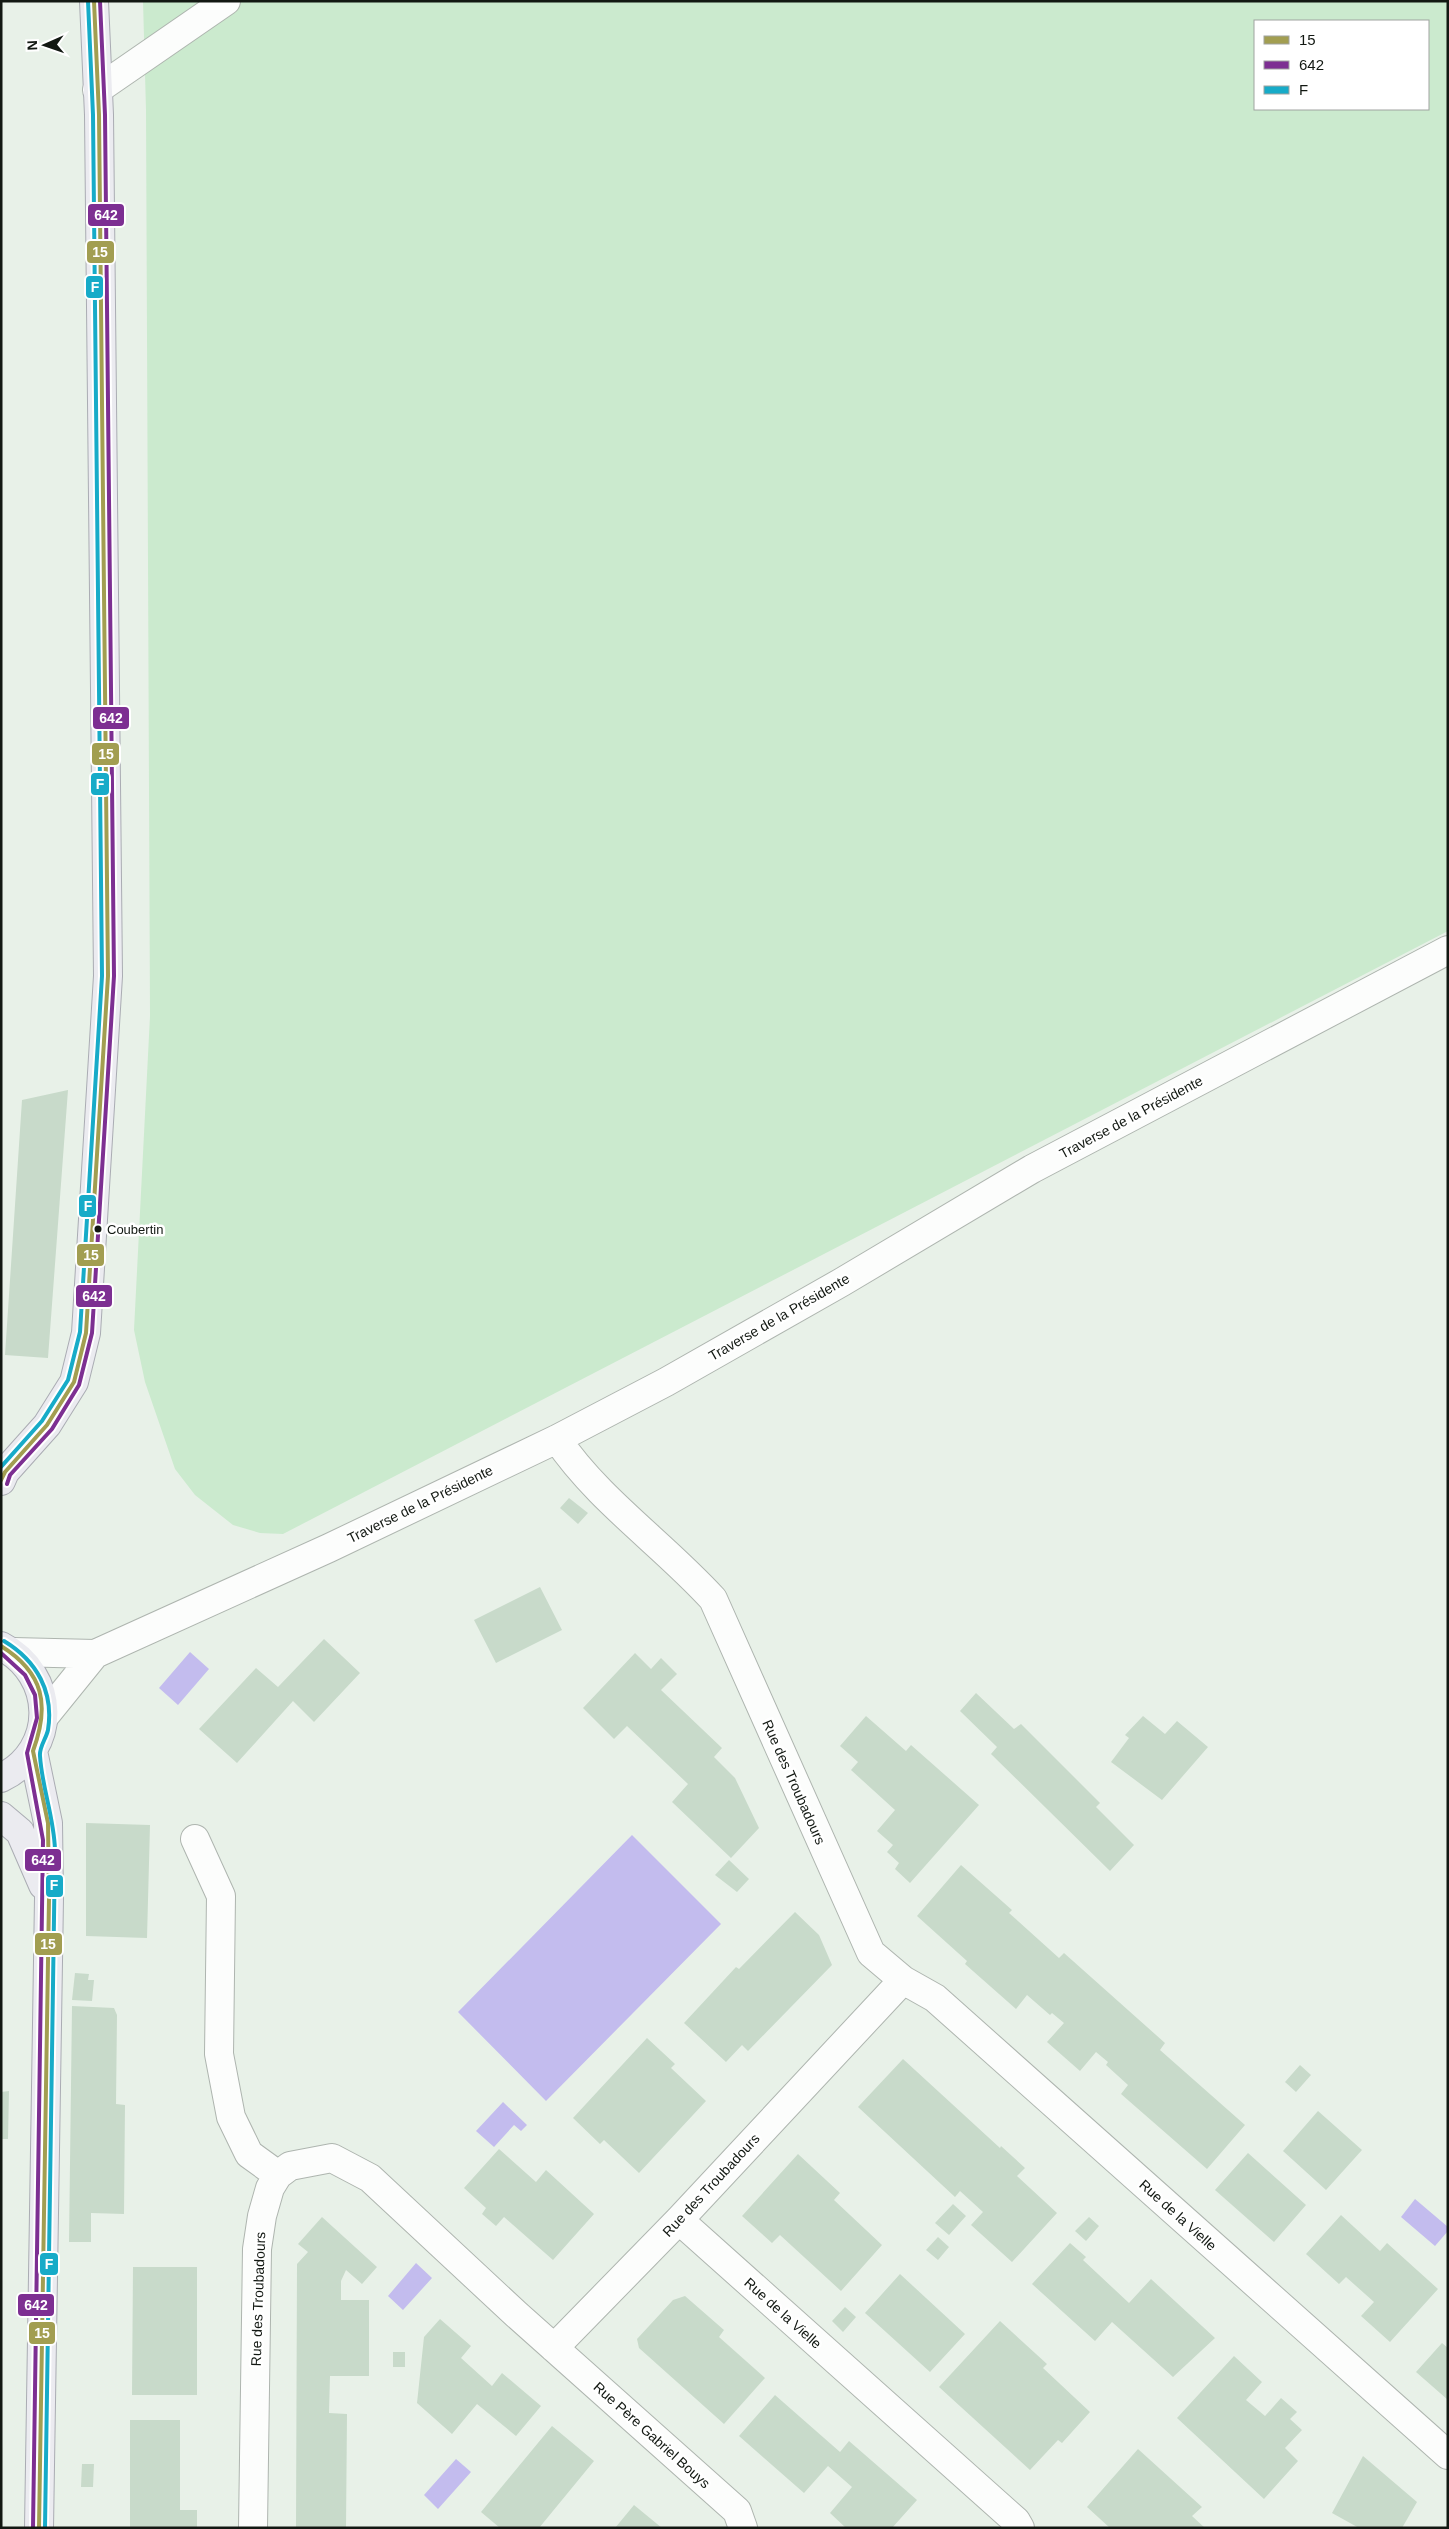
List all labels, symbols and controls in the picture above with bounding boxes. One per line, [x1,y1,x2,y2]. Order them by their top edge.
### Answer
north arrow [20,20,70,70]
legend [1254,20,1429,110]
text: 15 [1299,31,1316,48]
text: N [24,40,40,51]
text: 642 [1299,56,1324,73]
text: F [1299,81,1308,98]
line badge: 642 [87,203,125,227]
text: 642 [94,207,118,223]
line badge: 15 [86,240,115,264]
text: 15 [92,244,108,260]
line badge: F [85,275,104,299]
text: F [91,279,100,295]
line badge: 642 [92,706,130,730]
text: 642 [99,710,123,726]
line badge: 15 [91,742,120,766]
text: 15 [98,746,114,762]
line badge: F [90,772,110,796]
text: F [96,776,105,792]
street label: Traverse de la Présidente [1057,1072,1205,1162]
line badge: F [78,1194,97,1218]
text: F [84,1198,93,1214]
place label: Coubertin [107,1222,163,1237]
marker: Coubertin [93,1224,103,1234]
line badge: 15 [76,1243,105,1267]
text: 15 [83,1247,99,1263]
street label: Traverse de la Présidente [706,1270,852,1364]
line badge: 642 [75,1284,113,1308]
text: 642 [82,1288,106,1304]
street label: Traverse de la Présidente [345,1462,495,1546]
street label: Rue des Troubadours [759,1717,829,1847]
line badge: 642 [24,1848,62,1872]
text: 642 [31,1852,55,1868]
line badge: F [45,1874,64,1898]
text: F [50,1877,59,1893]
line badge: 15 [34,1932,63,1956]
text: 15 [40,1936,56,1952]
street label: Rue des Troubadours [659,2130,763,2240]
street label: Rue de la Vielle [1136,2176,1220,2254]
street label: Rue des Troubadours [248,2231,268,2367]
line badge: F [39,2252,59,2276]
text: F [45,2256,54,2272]
street label: Rue de la Vielle [741,2274,825,2352]
line badge: 642 [17,2293,55,2317]
text: 642 [24,2297,48,2313]
line badge: 15 [28,2321,56,2345]
text: 15 [34,2325,50,2341]
street label: Rue Père Gabriel Bouys [591,2379,713,2491]

